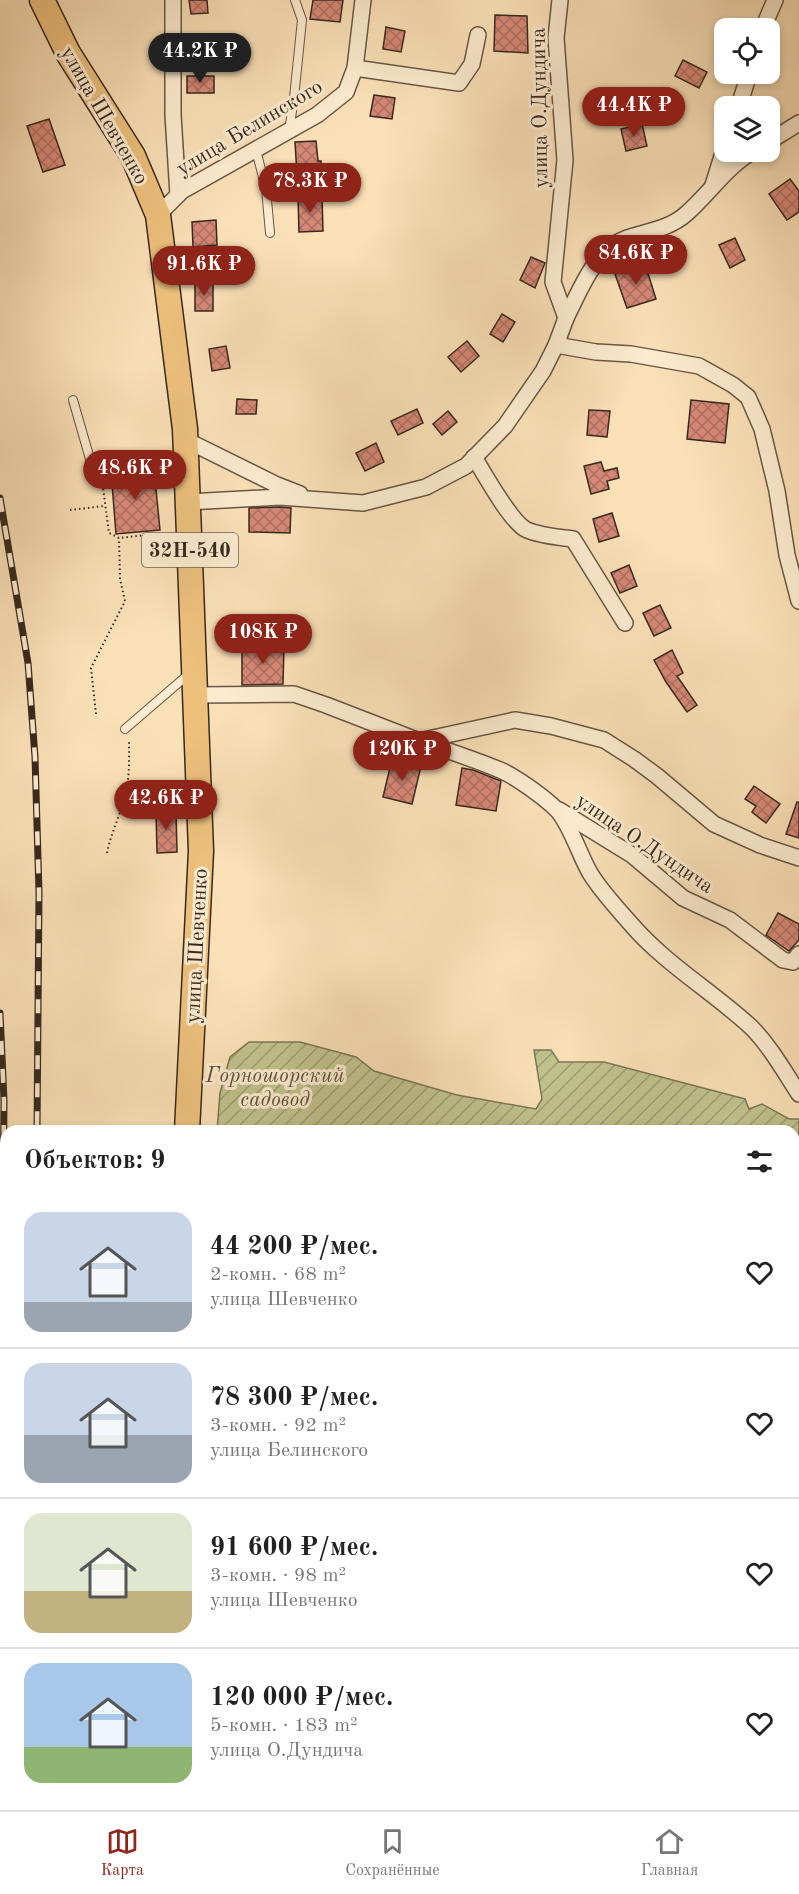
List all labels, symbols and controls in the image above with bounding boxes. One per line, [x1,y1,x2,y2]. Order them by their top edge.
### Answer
map controls [714,18,780,162]
button: locate [714,18,780,84]
street label: улица О.Дундича [529,27,552,189]
pin: 44.2K ₽ [145,33,255,84]
text: 44.2K ₽ [162,42,238,62]
street label: улица Шевченко [56,43,152,188]
street label: улица Белинского [173,77,326,180]
pin: 44.4K ₽ [579,87,689,138]
text: 44.4K ₽ [596,96,672,116]
button: layers [714,96,780,162]
pin: 78.3K ₽ [255,163,365,214]
text: 78.3K ₽ [272,172,348,192]
pin: 84.6K ₽ [581,235,691,286]
text: 84.6K ₽ [598,244,674,264]
pin: 91.6K ₽ [149,246,259,297]
text: 91.6K ₽ [166,255,242,275]
pin: 48.6K ₽ [80,450,190,501]
text: 48.6K ₽ [97,459,173,479]
road number: 32Н-540 [142,533,238,567]
pin: 108K ₽ [214,614,312,665]
text: 108K ₽ [228,623,298,643]
pin: 120K ₽ [353,731,451,782]
text: 120K ₽ [367,740,437,760]
pin: 42.6K ₽ [111,780,221,831]
text: 42.6K ₽ [128,789,204,809]
street label: улица О.Дундича [572,791,717,898]
street label: улица Шевченко [183,868,212,1024]
park label: Горношорский садовод [205,1066,344,1111]
icon: filters [743,1145,776,1178]
text: Объектов: 9 [24,1148,165,1174]
text: 44 200 ₽/мес. [210,1234,378,1260]
icon: home [72,1236,144,1308]
icon: heart [743,1256,776,1289]
text: 2-комн. · 68 m² [210,1265,346,1285]
text: улица Шевченко [210,1290,358,1310]
text: 78 300 ₽/мес. [210,1385,378,1411]
icon: home [72,1387,144,1459]
icon: heart [743,1407,776,1440]
text: 3-комн. · 92 m² [210,1416,346,1436]
text: улица Белинского [210,1441,368,1461]
text: 91 600 ₽/мес. [210,1535,378,1561]
icon: home [72,1537,144,1609]
icon: heart [743,1557,776,1590]
text: 3-комн. · 98 m² [210,1566,346,1586]
text: улица Шевченко [210,1591,358,1611]
text: 120 000 ₽/мес. [210,1685,393,1711]
icon: home [72,1687,144,1759]
icon: heart [743,1707,776,1740]
text: 5-комн. · 183 m² [210,1716,358,1736]
text: улица О.Дундича [210,1741,363,1761]
tab: Карта [101,1825,144,1881]
tab: Сохранённые [345,1825,440,1881]
tab: Главная [641,1825,698,1881]

